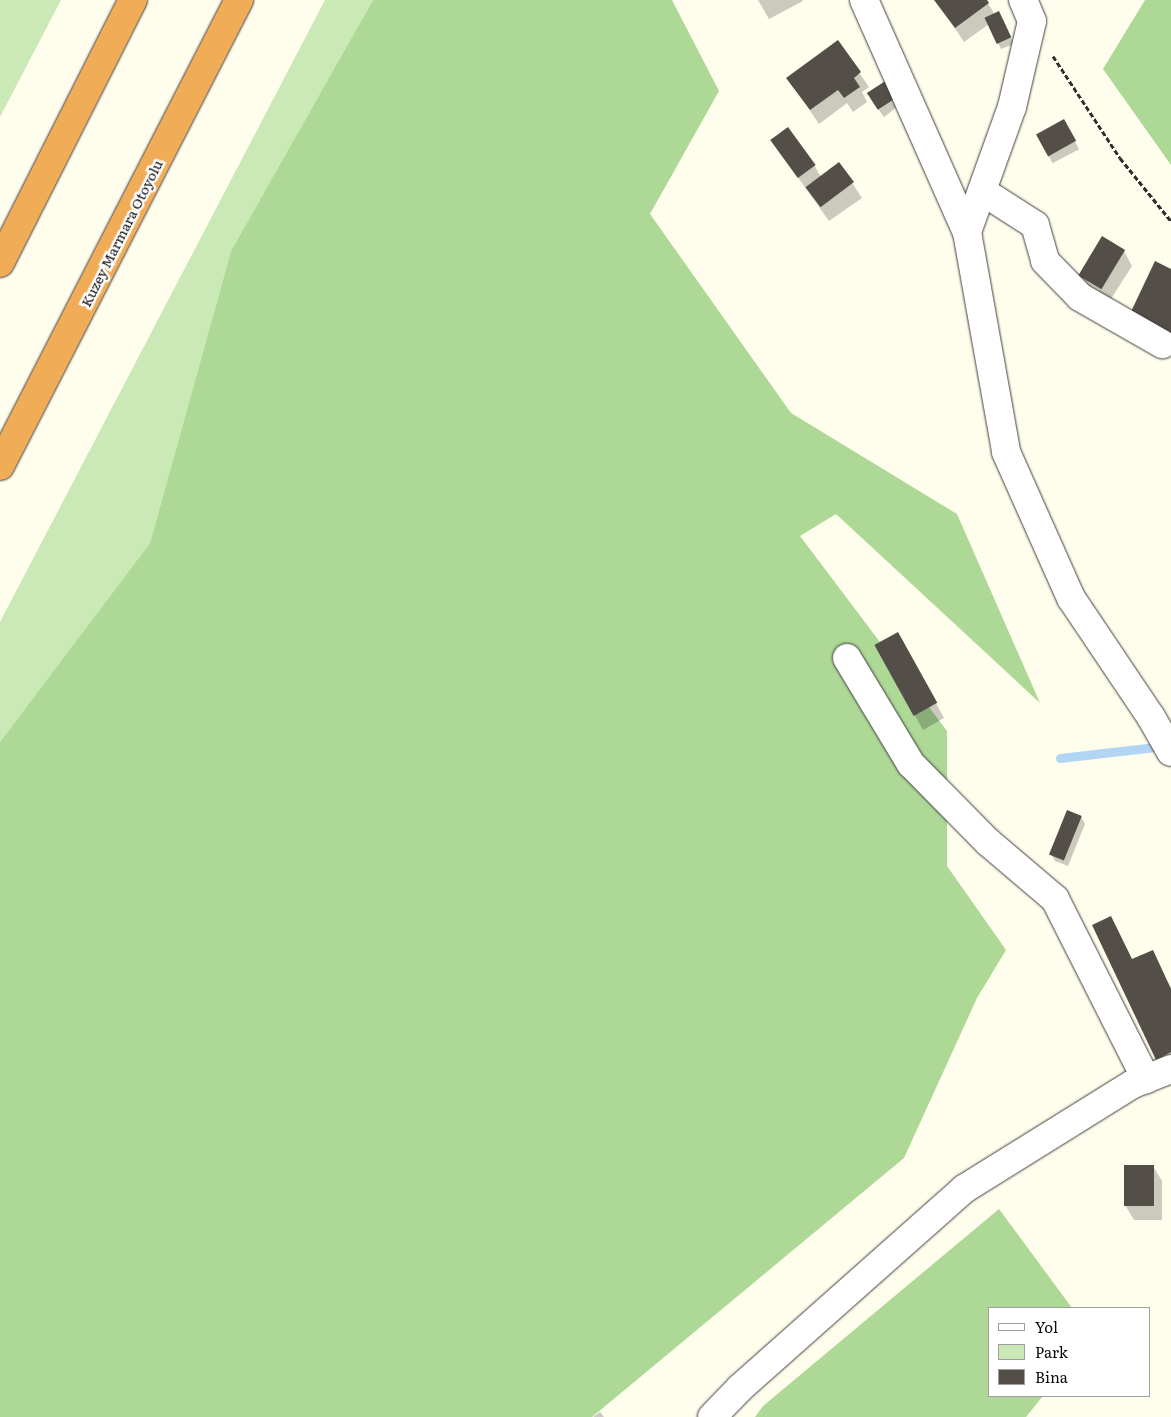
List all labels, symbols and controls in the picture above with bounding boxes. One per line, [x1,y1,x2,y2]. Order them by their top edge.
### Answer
street label: Kuzey Marmara Otoyolu [77,157,165,309]
legend [988,1307,1151,1397]
text: Yol [1035,1315,1058,1338]
text: Park [1035,1340,1068,1363]
text: Bina [1035,1365,1068,1388]

